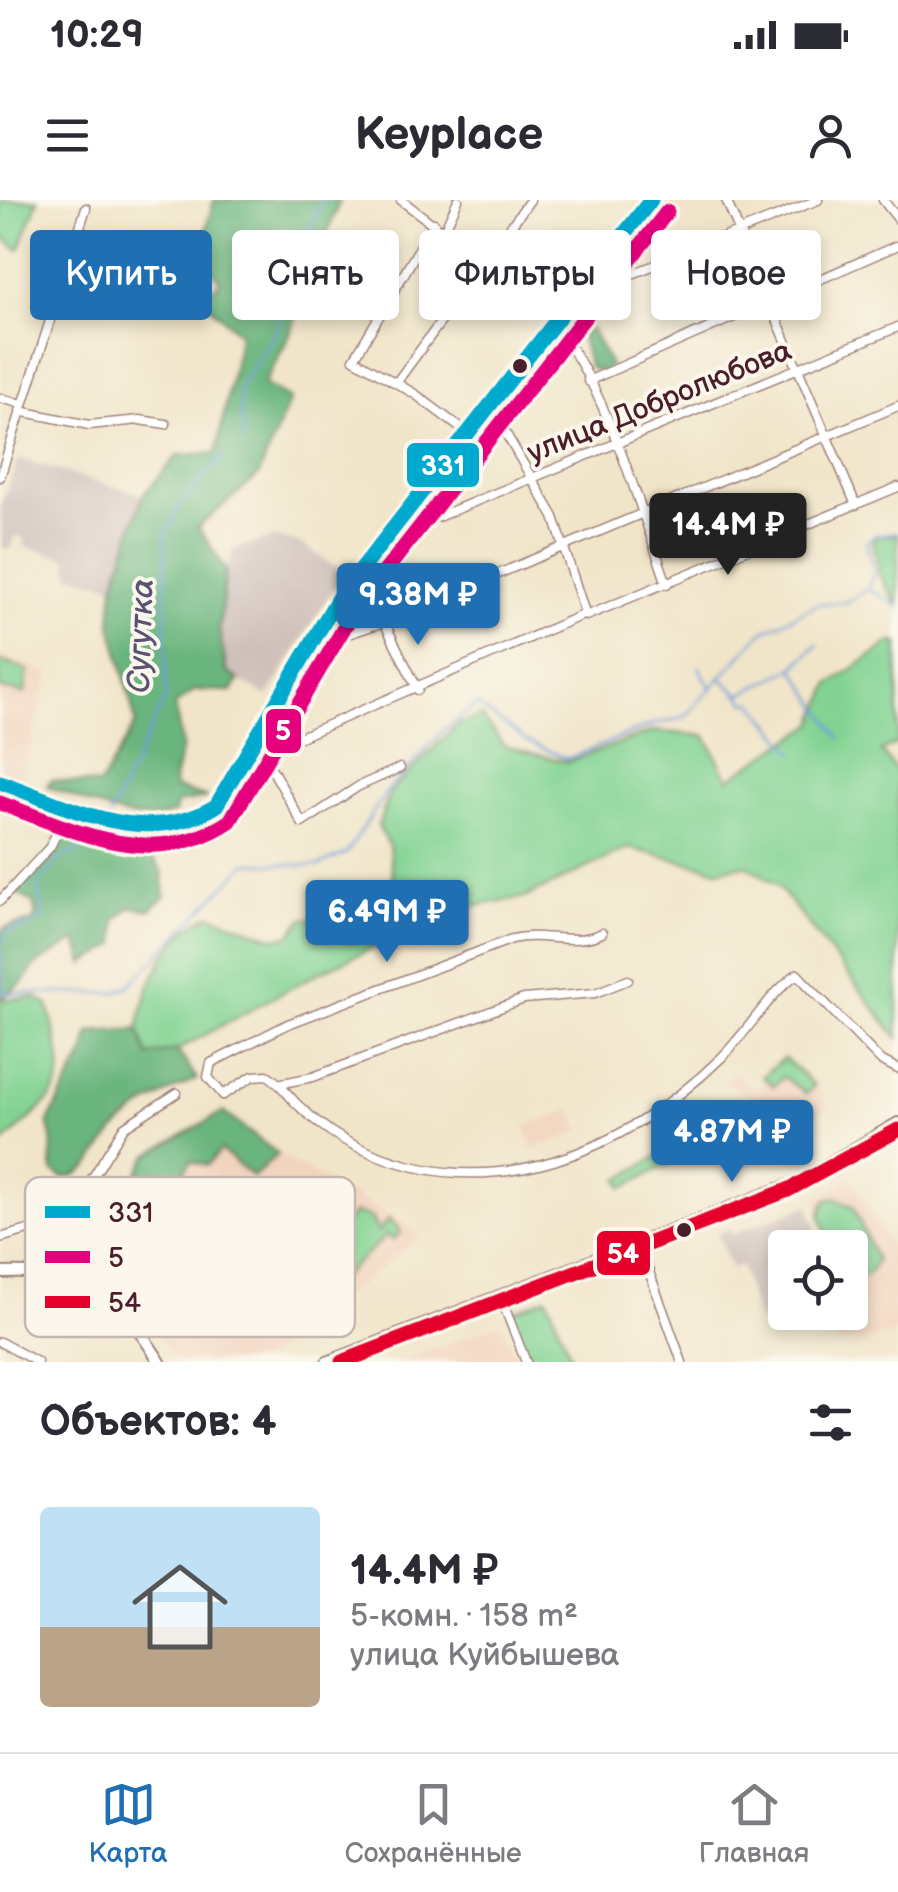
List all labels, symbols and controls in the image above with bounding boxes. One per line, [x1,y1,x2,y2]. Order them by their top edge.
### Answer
text: 10:29 [50,13,144,58]
icon: menu [40,108,95,163]
text: Keyplace [355,108,543,163]
icon: person [803,108,858,163]
chip: Купить [30,230,212,320]
chip: Снять [232,230,399,320]
chip: Фильтры [419,230,631,320]
chip: Новое [651,230,821,320]
street label: улица Добролюбова [522,332,797,471]
unlabelled marker [510,356,530,376]
line badge: 331 [405,441,481,489]
text: 331 [421,450,465,483]
pin: 14.4M ₽ [636,493,820,578]
text: 14.4M ₽ [671,506,785,545]
pin: 9.38M ₽ [326,563,510,648]
text: 9.38M ₽ [359,576,477,615]
water label: Сугутка [120,578,163,694]
line badge: 5 [264,707,303,755]
text: 5 [275,715,291,748]
pin: 6.49M ₽ [295,880,479,965]
text: 6.49M ₽ [328,893,446,932]
pin: 4.87M ₽ [640,1100,824,1185]
text: 4.87M ₽ [673,1113,791,1152]
legend [25,1177,355,1337]
text: 331 [108,1197,153,1230]
unlabelled marker [674,1220,694,1240]
line badge: 54 [595,1229,652,1277]
map controls [768,1230,868,1330]
button: locate [768,1230,868,1330]
text: 54 [607,1238,640,1271]
text: 5 [108,1242,124,1275]
text: 54 [108,1287,141,1320]
icon: filters [803,1395,858,1450]
text: Объектов: 4 [40,1397,277,1448]
text: 14.4M ₽ [350,1546,498,1597]
icon: home [120,1547,240,1667]
text: 5-комн. · 158 m² [350,1597,578,1636]
text: улица Куйбышева [350,1636,620,1675]
tab: Карта [89,1777,167,1870]
tab: Сохранённые [345,1777,522,1870]
tab: Главная [699,1777,809,1870]

